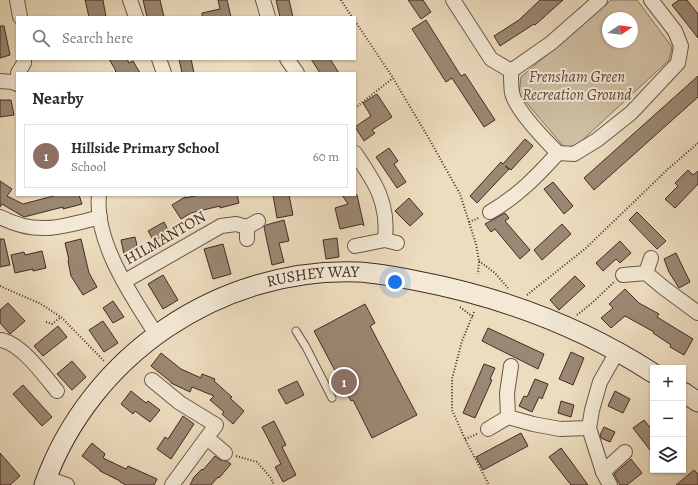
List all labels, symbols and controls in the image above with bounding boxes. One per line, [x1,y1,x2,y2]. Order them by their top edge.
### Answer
north arrow [602,12,638,48]
search box [16,16,356,60]
icon: search [30,27,52,49]
text: Search here [62,28,133,48]
park label: Frensham Green Recreation Ground [522,66,632,106]
text: Nearby [32,87,83,110]
text: Hillside Primary School [71,138,219,158]
text: 1 [44,148,48,165]
text: 60 m [313,148,339,165]
text: School [71,158,106,175]
street label: HILMANTON [120,206,210,270]
street label: RUSHEY WAY [264,261,360,293]
your location [385,272,405,292]
map controls [650,365,686,473]
button: + [650,365,686,401]
pin: 1 [331,367,357,397]
button: − [650,401,686,437]
button: layers [650,437,686,473]

